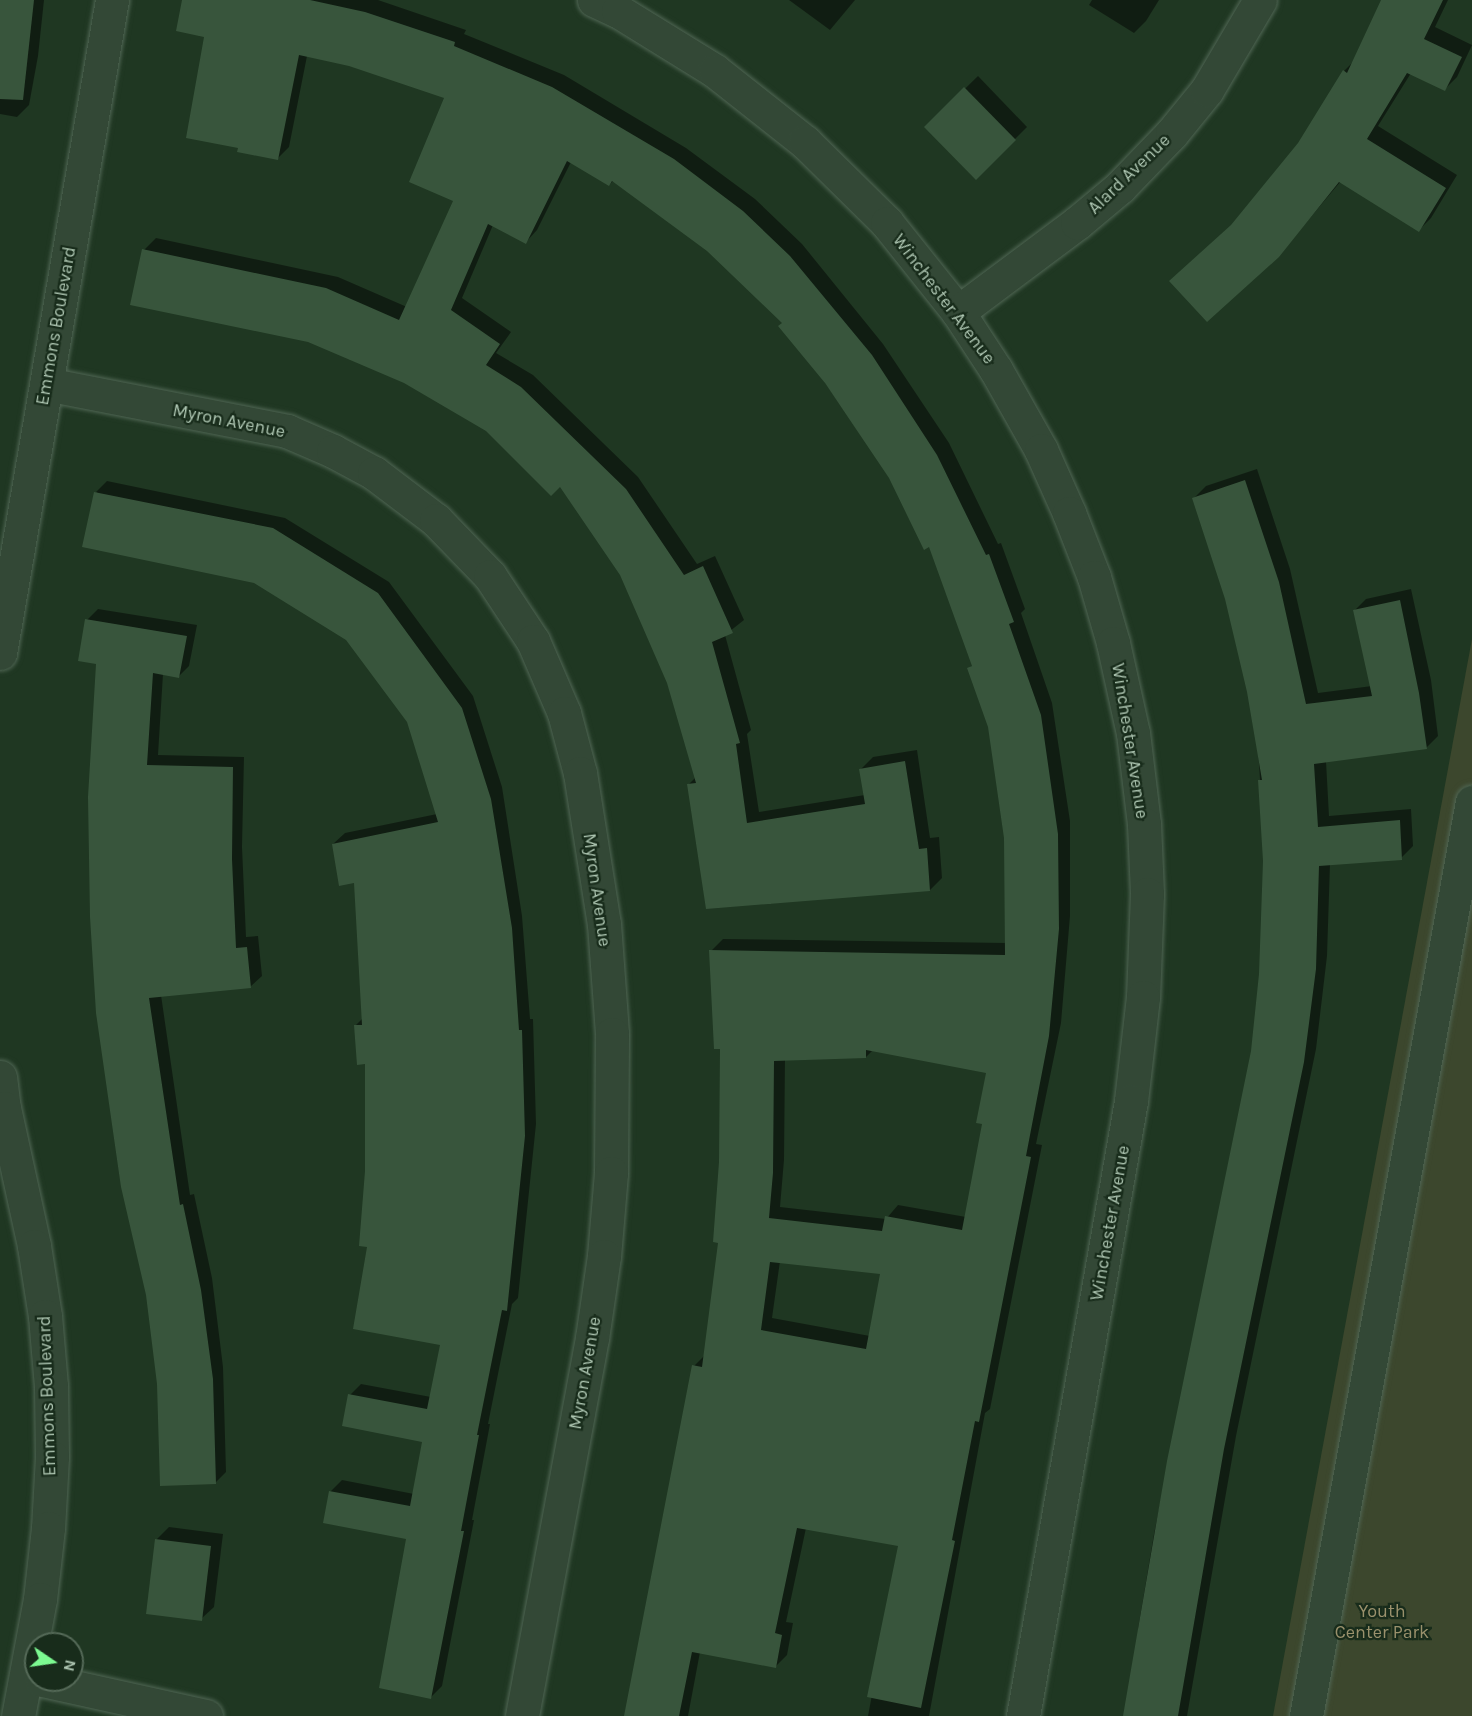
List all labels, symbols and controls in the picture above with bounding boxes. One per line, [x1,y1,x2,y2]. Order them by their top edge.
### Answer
street label: Alard Avenue [1083,129,1175,219]
street label: Winchester Avenue [888,230,1000,368]
street label: Emmons Boulevard [31,245,81,407]
street label: Myron Avenue [171,399,287,443]
street label: Winchester Avenue [1107,662,1153,820]
street label: Myron Avenue [578,832,616,948]
street label: Winchester Avenue [1086,1144,1134,1302]
street label: Emmons Boulevard [33,1315,61,1477]
street label: Myron Avenue [564,1315,606,1431]
park label: Youth Center Park [1335,1601,1429,1644]
north arrow [24,1632,84,1692]
text: N [60,1658,81,1673]

